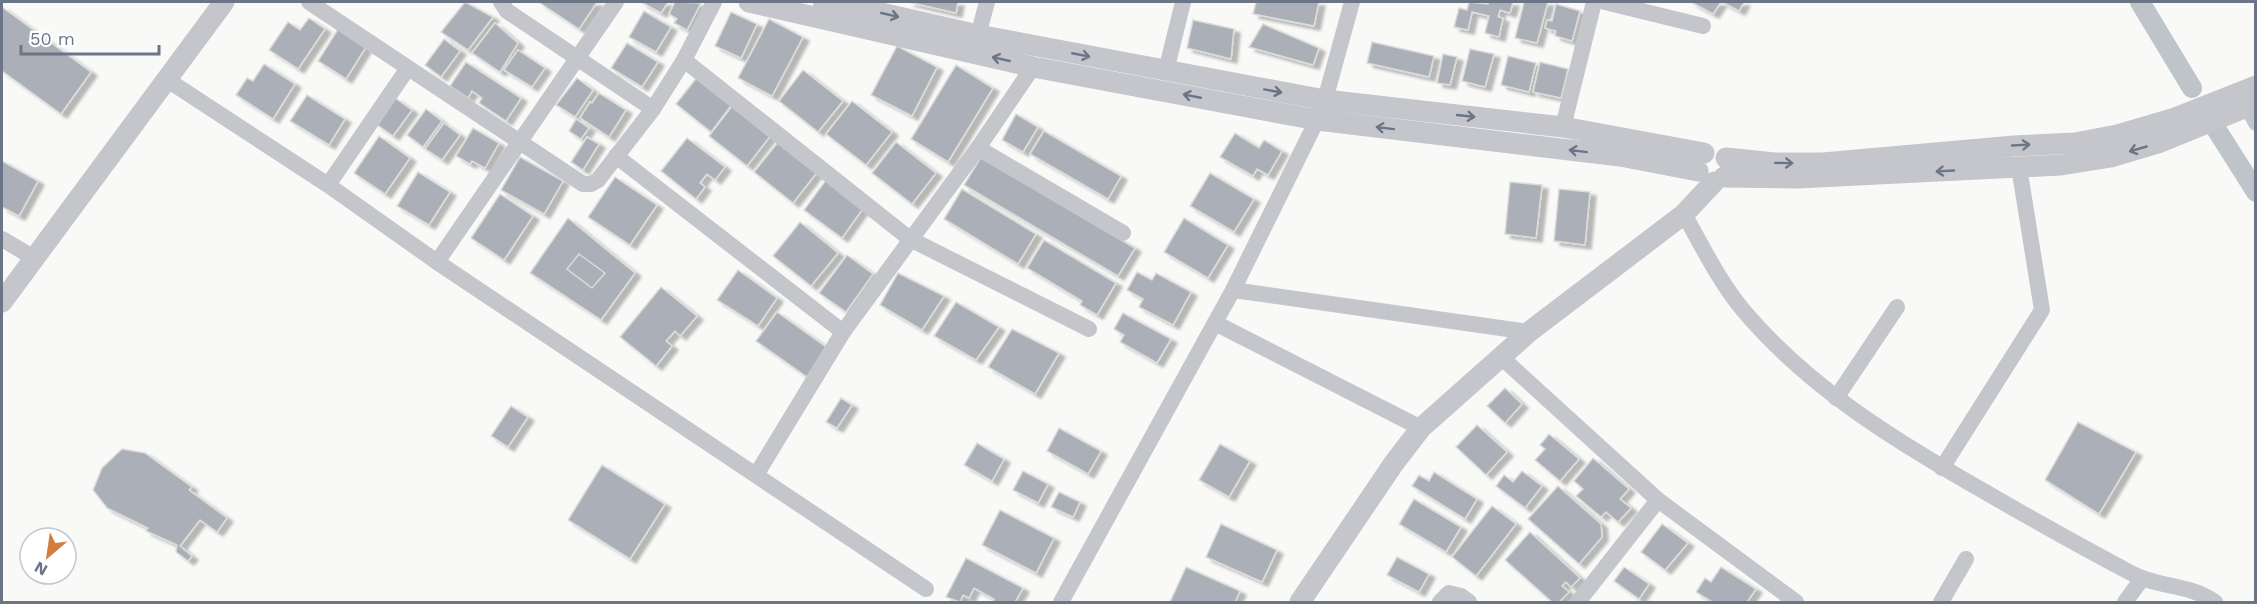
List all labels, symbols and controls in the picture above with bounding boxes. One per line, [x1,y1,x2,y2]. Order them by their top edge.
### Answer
one-way arrow [881,9,900,21]
scale bar [21,18,159,56]
text: 50 m [30,28,75,49]
one-way arrow [1071,50,1091,61]
one-way arrow [992,53,1011,65]
one-way arrow [1263,85,1282,96]
one-way arrow [1183,90,1202,101]
one-way arrow [1456,111,1476,122]
one-way arrow [1375,122,1395,133]
one-way arrow [2010,140,2030,151]
one-way arrow [2129,144,2148,155]
one-way arrow [1569,145,1589,156]
one-way arrow [1774,157,1794,169]
one-way arrow [1936,165,1956,176]
north arrow [18,526,78,586]
text: N [31,557,51,580]

